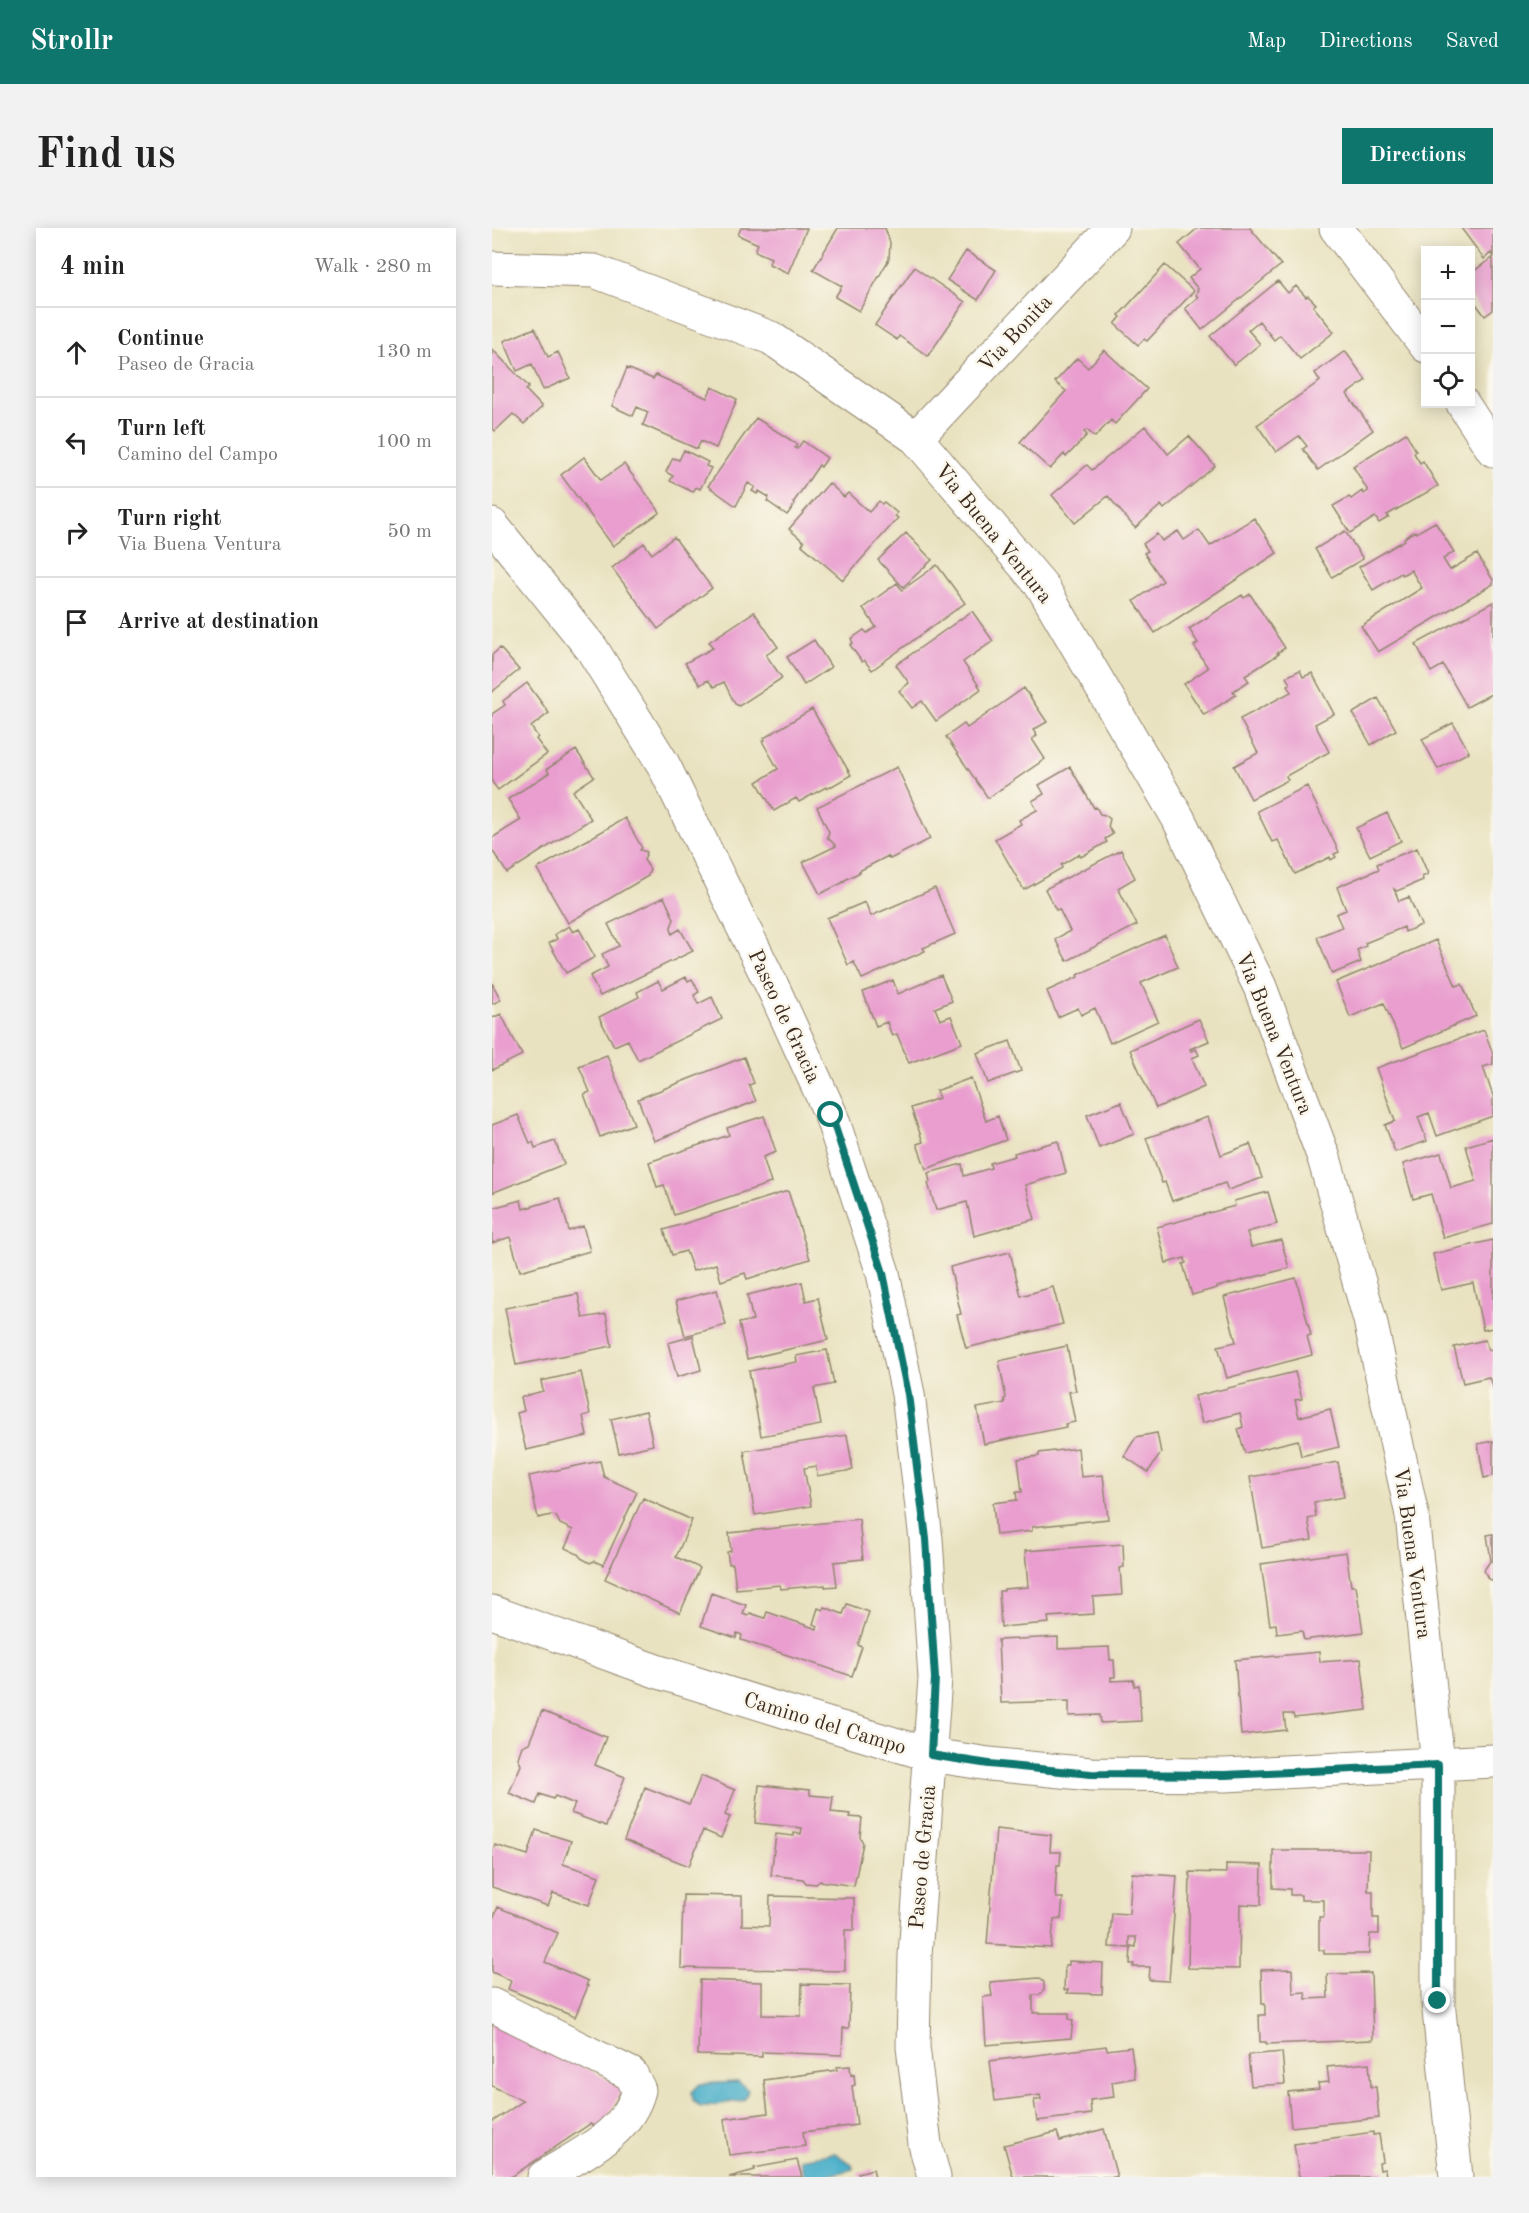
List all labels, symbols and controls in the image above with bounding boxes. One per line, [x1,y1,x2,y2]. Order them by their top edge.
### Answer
text: Strollr [30,28,113,56]
text: Map [1247,31,1286,52]
text: Directions [1319,31,1413,52]
text: Saved [1446,31,1499,52]
button: Directions [1342,128,1493,184]
text: Find us [36,135,175,177]
map controls [1421,246,1475,408]
button: + [1421,246,1475,300]
text: 4 min [60,254,125,280]
text: Walk · 280 m [313,257,432,277]
street label: Via Bonita [975,291,1057,377]
button: − [1421,300,1475,354]
text: Continue [117,328,204,350]
icon: ahead [60,336,93,369]
text: 130 m [376,342,432,362]
button: locate [1421,354,1475,408]
text: Paseo de Gracia [117,355,255,375]
text: Turn left [117,418,206,440]
icon: left [60,426,93,459]
text: 100 m [376,432,432,452]
text: Camino del Campo [117,445,278,465]
street label: Via Buena Ventura [930,460,1055,608]
text: Turn right [117,508,221,530]
icon: right [60,516,93,549]
text: 50 m [387,522,432,542]
text: Via Buena Ventura [117,535,282,555]
icon: arrive [60,606,93,639]
text: Arrive at destination [117,611,319,633]
street label: Paseo de Gracia [744,947,824,1087]
street label: Via Buena Ventura [1231,949,1316,1118]
route start [817,1101,843,1127]
street label: Via Buena Ventura [1389,1466,1434,1640]
street label: Camino del Campo [741,1690,908,1759]
street label: Paseo de Gracia [907,1784,940,1930]
route end [1424,1987,1450,2013]

